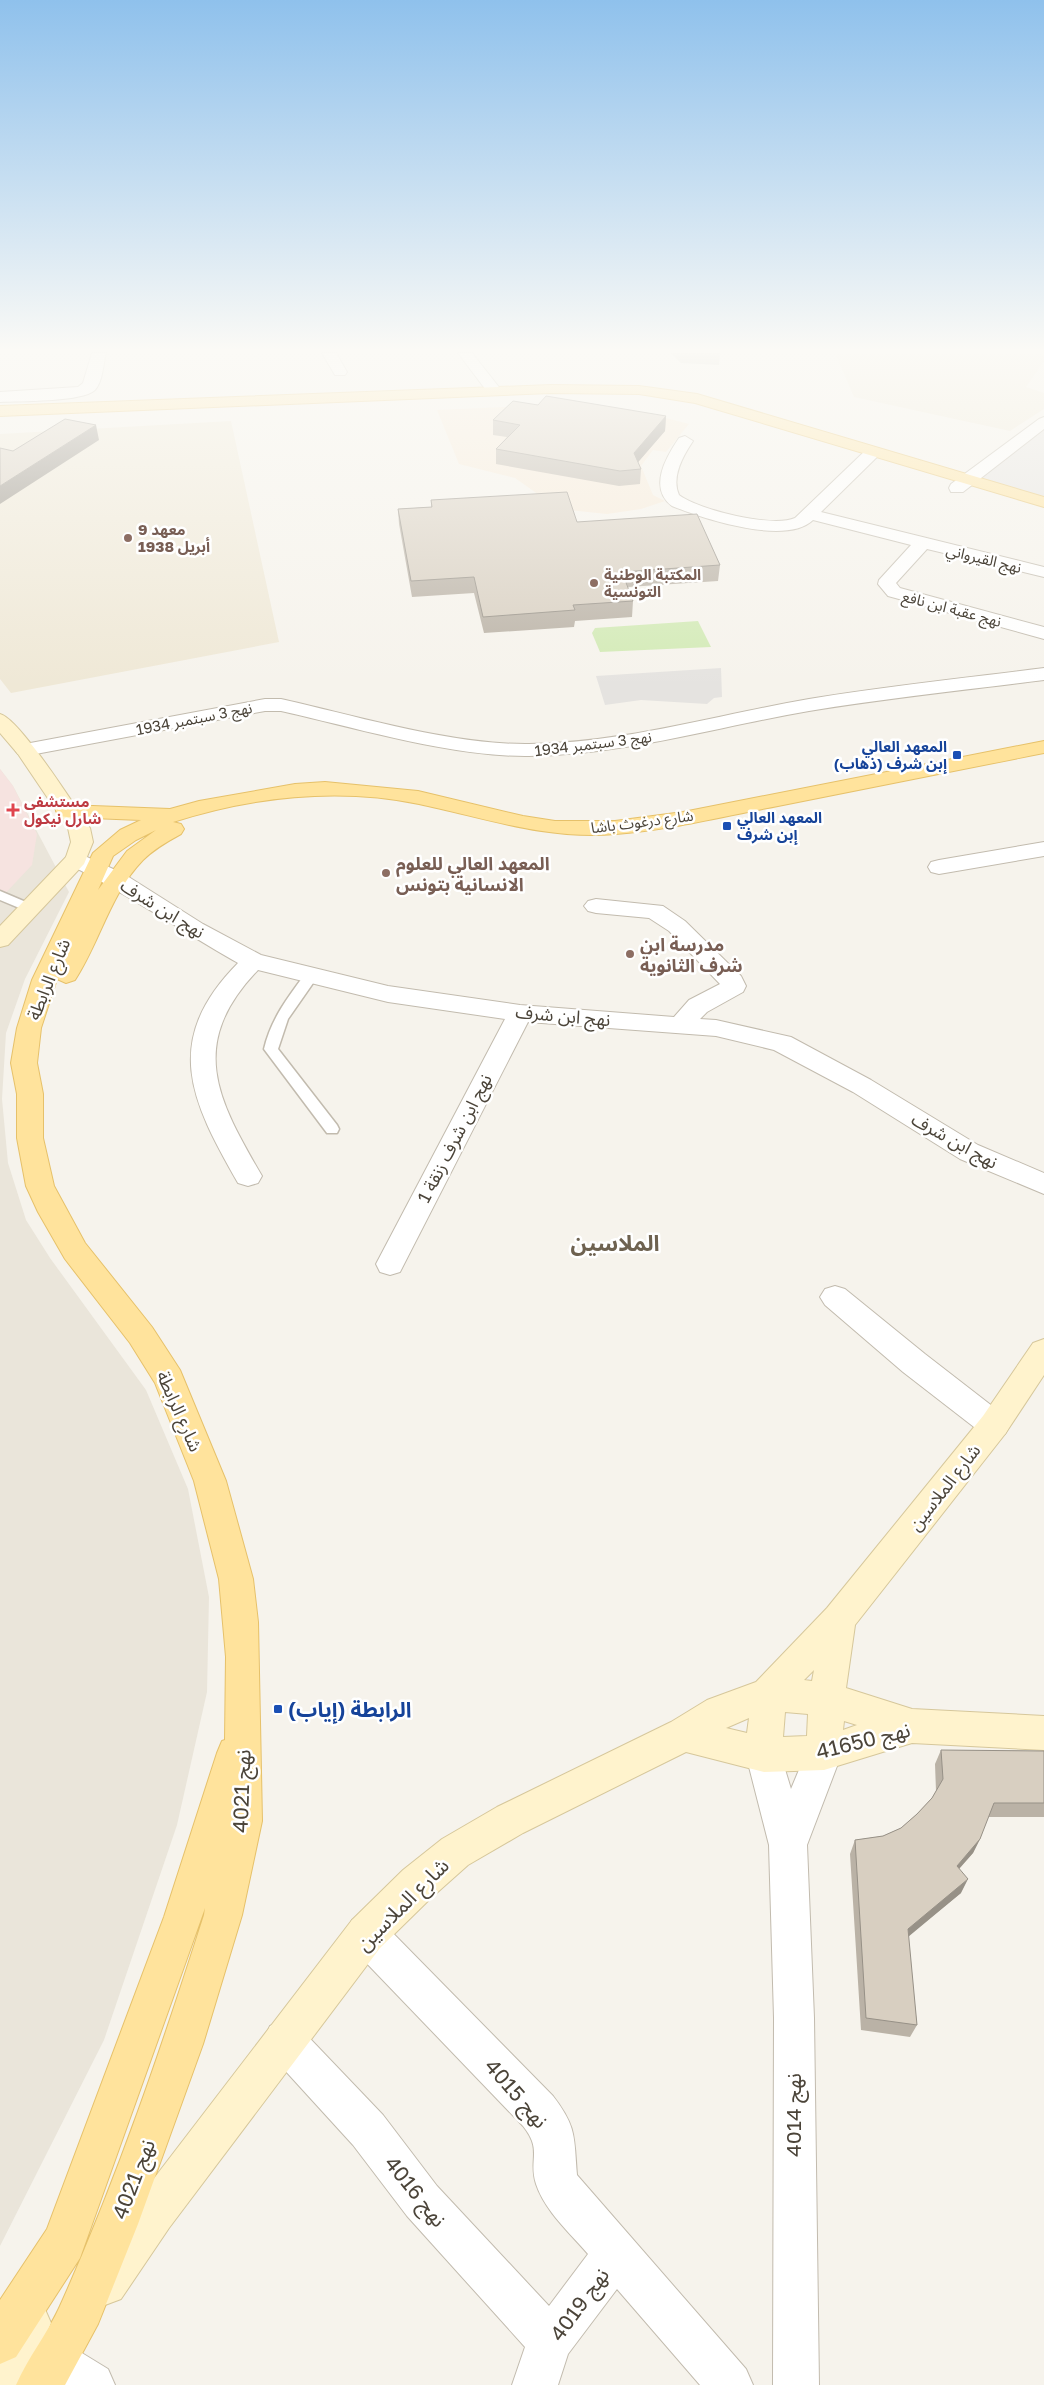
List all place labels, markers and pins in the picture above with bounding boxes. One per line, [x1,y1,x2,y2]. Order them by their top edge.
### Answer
place label: معهد 9 أبريل 1938 [138,520,210,556]
marker: معهد 9 أبريل 1938 [122,532,134,544]
place label: المكتبة الوطنية التونسية [604,565,701,601]
marker: المكتبة الوطنية التونسية [588,577,600,589]
place label: المعهد العالي إبن شرف (ذهاب) [834,737,947,774]
marker: المعهد العالي إبن شرف (ذهاب) [951,749,963,761]
place label: مستشفى شارل نيكول [24,792,102,828]
marker: مستشفى شارل نيكول [6,803,20,817]
place label: المعهد العالي إبن شرف [737,808,822,845]
marker: المعهد العالي إبن شرف [721,820,733,832]
place label: المعهد العالي للعلوم الانسانية بتونس [396,852,550,895]
marker: المعهد العالي للعلوم الانسانية بتونس [380,867,392,879]
place label: مدرسة ابن شرف الثانوية [640,933,743,977]
marker: مدرسة ابن شرف الثانوية [624,948,636,960]
place label: الرابطة (إياب) [288,1696,412,1724]
marker: الرابطة (إياب) [272,1703,284,1715]

